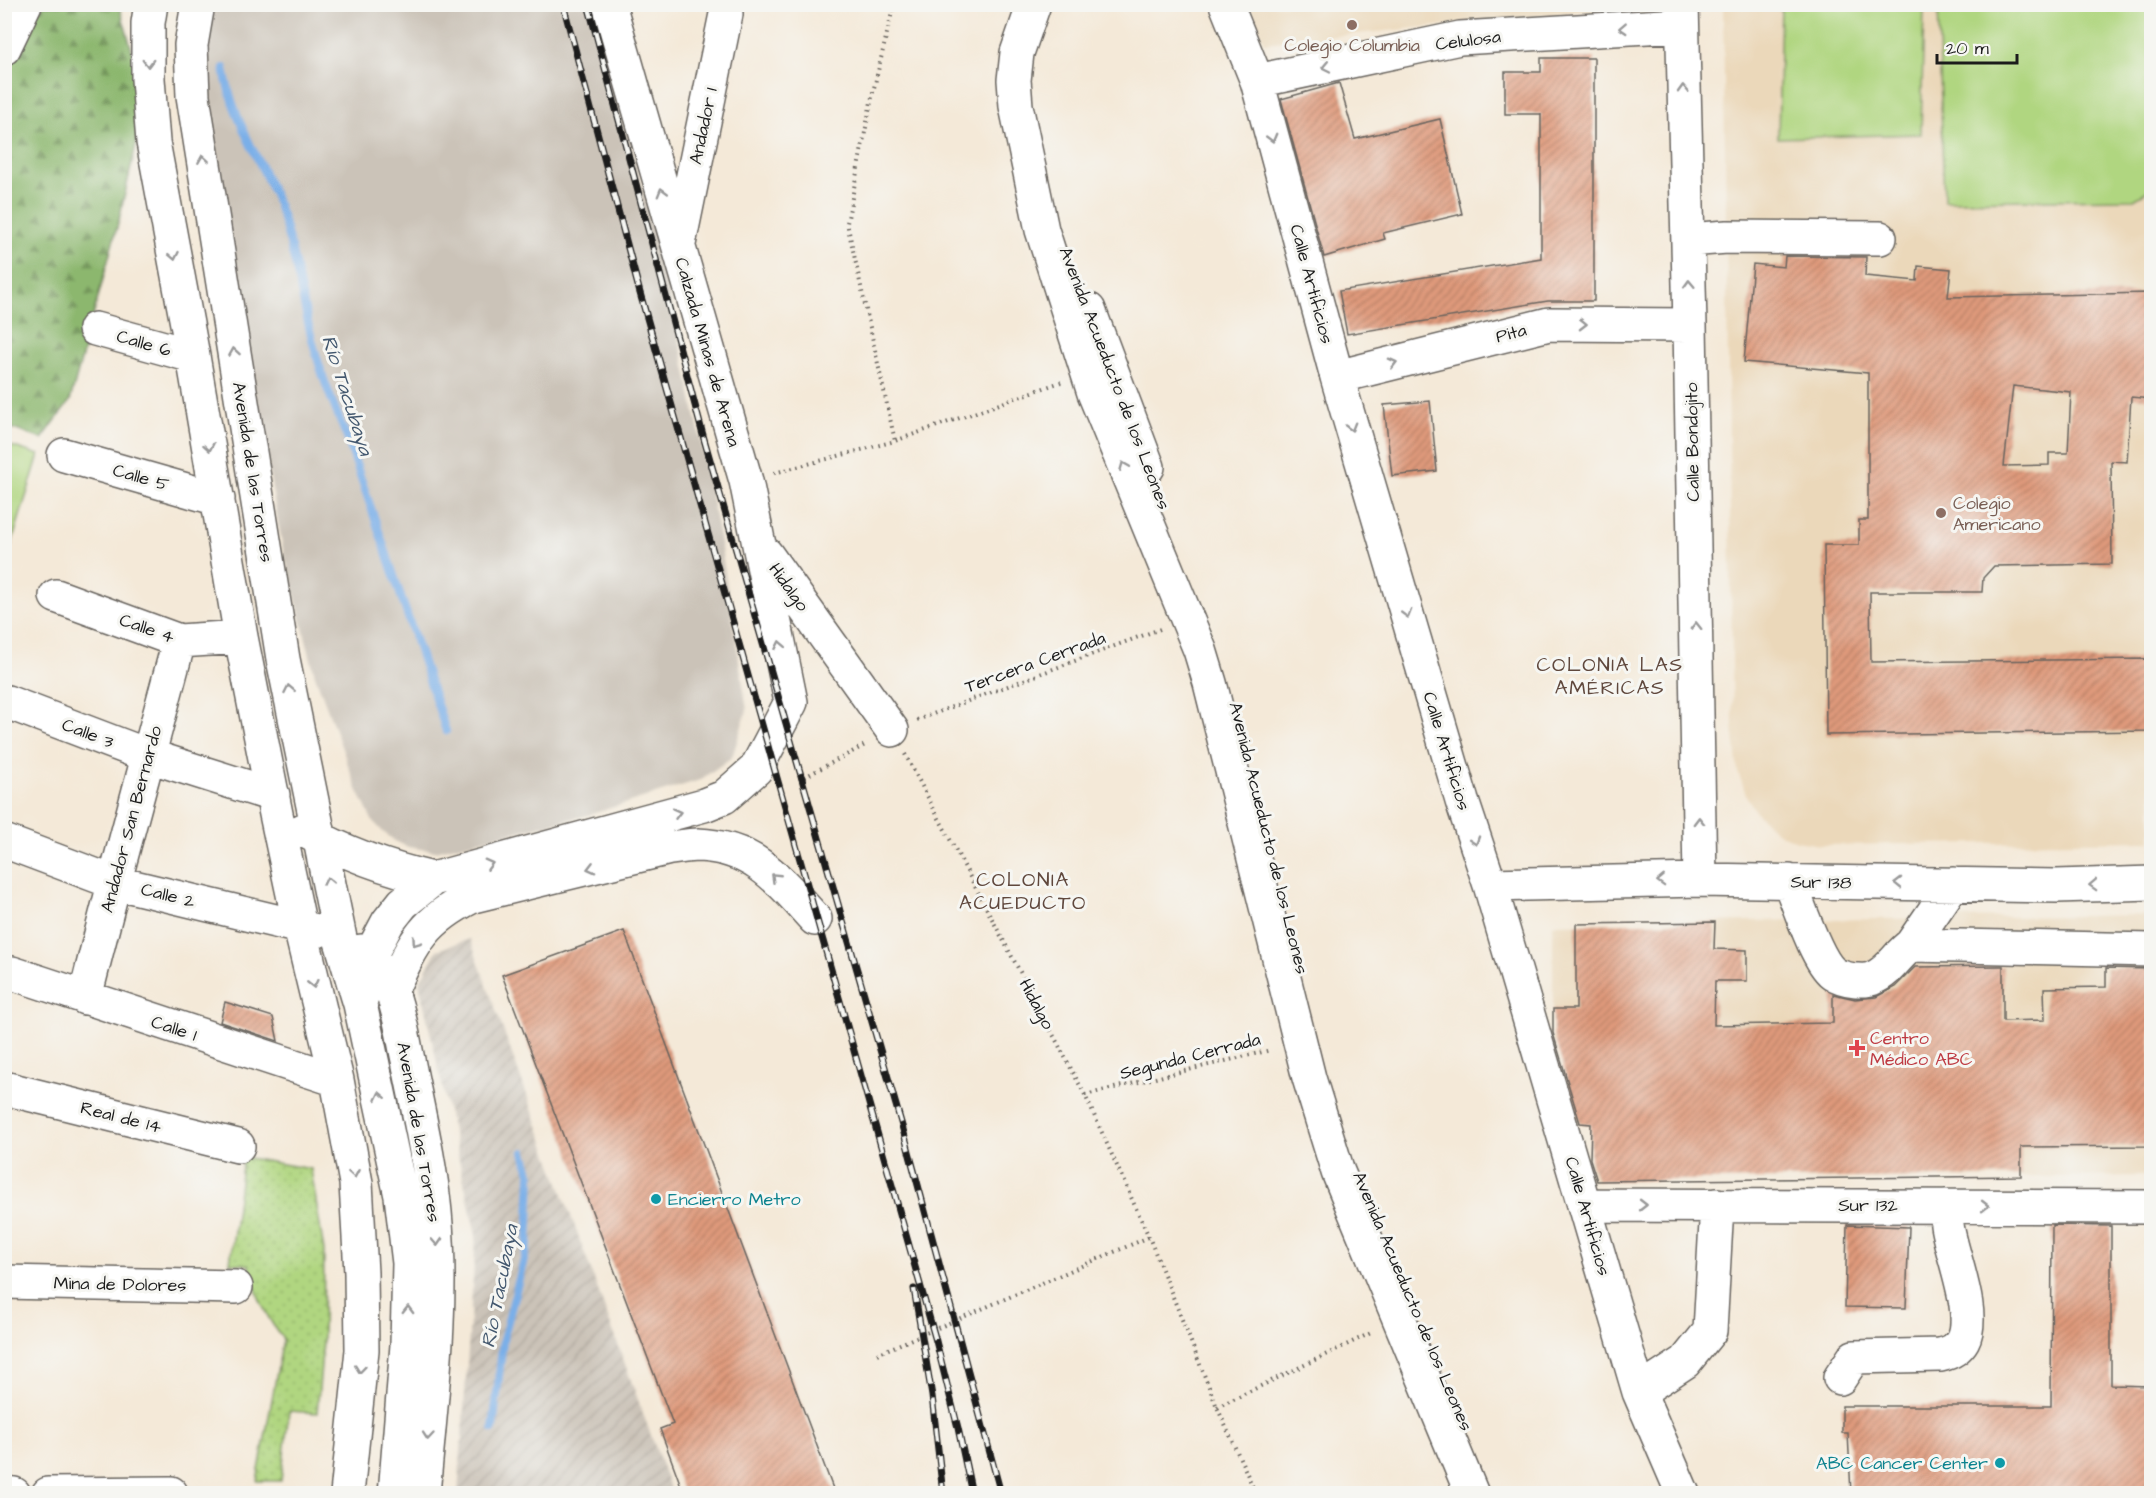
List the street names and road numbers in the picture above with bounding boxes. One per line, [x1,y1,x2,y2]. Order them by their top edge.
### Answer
street label: Celulosa [1434,24,1502,57]
street label: Andador 1 [683,85,724,167]
street label: Calle Artificios [1284,222,1339,347]
street label: Avenida Acueducto de los Leones [1053,243,1176,513]
street label: Calzada Minas de Arena [668,255,747,450]
street label: Pita [1493,318,1529,349]
street label: Calle 6 [114,324,174,363]
street label: Avenida de las Torres [226,380,279,564]
street label: Calle Bondojito [1679,382,1706,502]
street label: Calle 5 [110,458,172,497]
street label: Hidalgo [762,558,815,617]
street label: Calle 4 [116,607,178,650]
street label: Tercera Cerrada [961,625,1109,700]
street label: Calle Artificios [1417,689,1476,813]
street label: Avenida Acueducto de los Leones [1223,699,1314,977]
street label: Calle 3 [58,712,117,755]
street label: Andador San Bernardo [95,723,168,915]
street label: Sur 138 [1790,869,1852,896]
street label: Calle 2 [138,877,198,914]
street label: Hidalgo [1012,974,1060,1035]
street label: Calle 1 [148,1009,200,1048]
street label: Segunda Cerrada [1117,1027,1263,1087]
street label: Avenida de las Torres [390,1040,447,1224]
street label: Real de 14 [78,1095,164,1140]
street label: Calle Artificios [1559,1154,1616,1279]
street label: Avenida Acueducto de los Leones [1346,1168,1479,1435]
street label: Sur 132 [1838,1193,1899,1218]
street label: Mina de Dolores [53,1271,187,1298]

